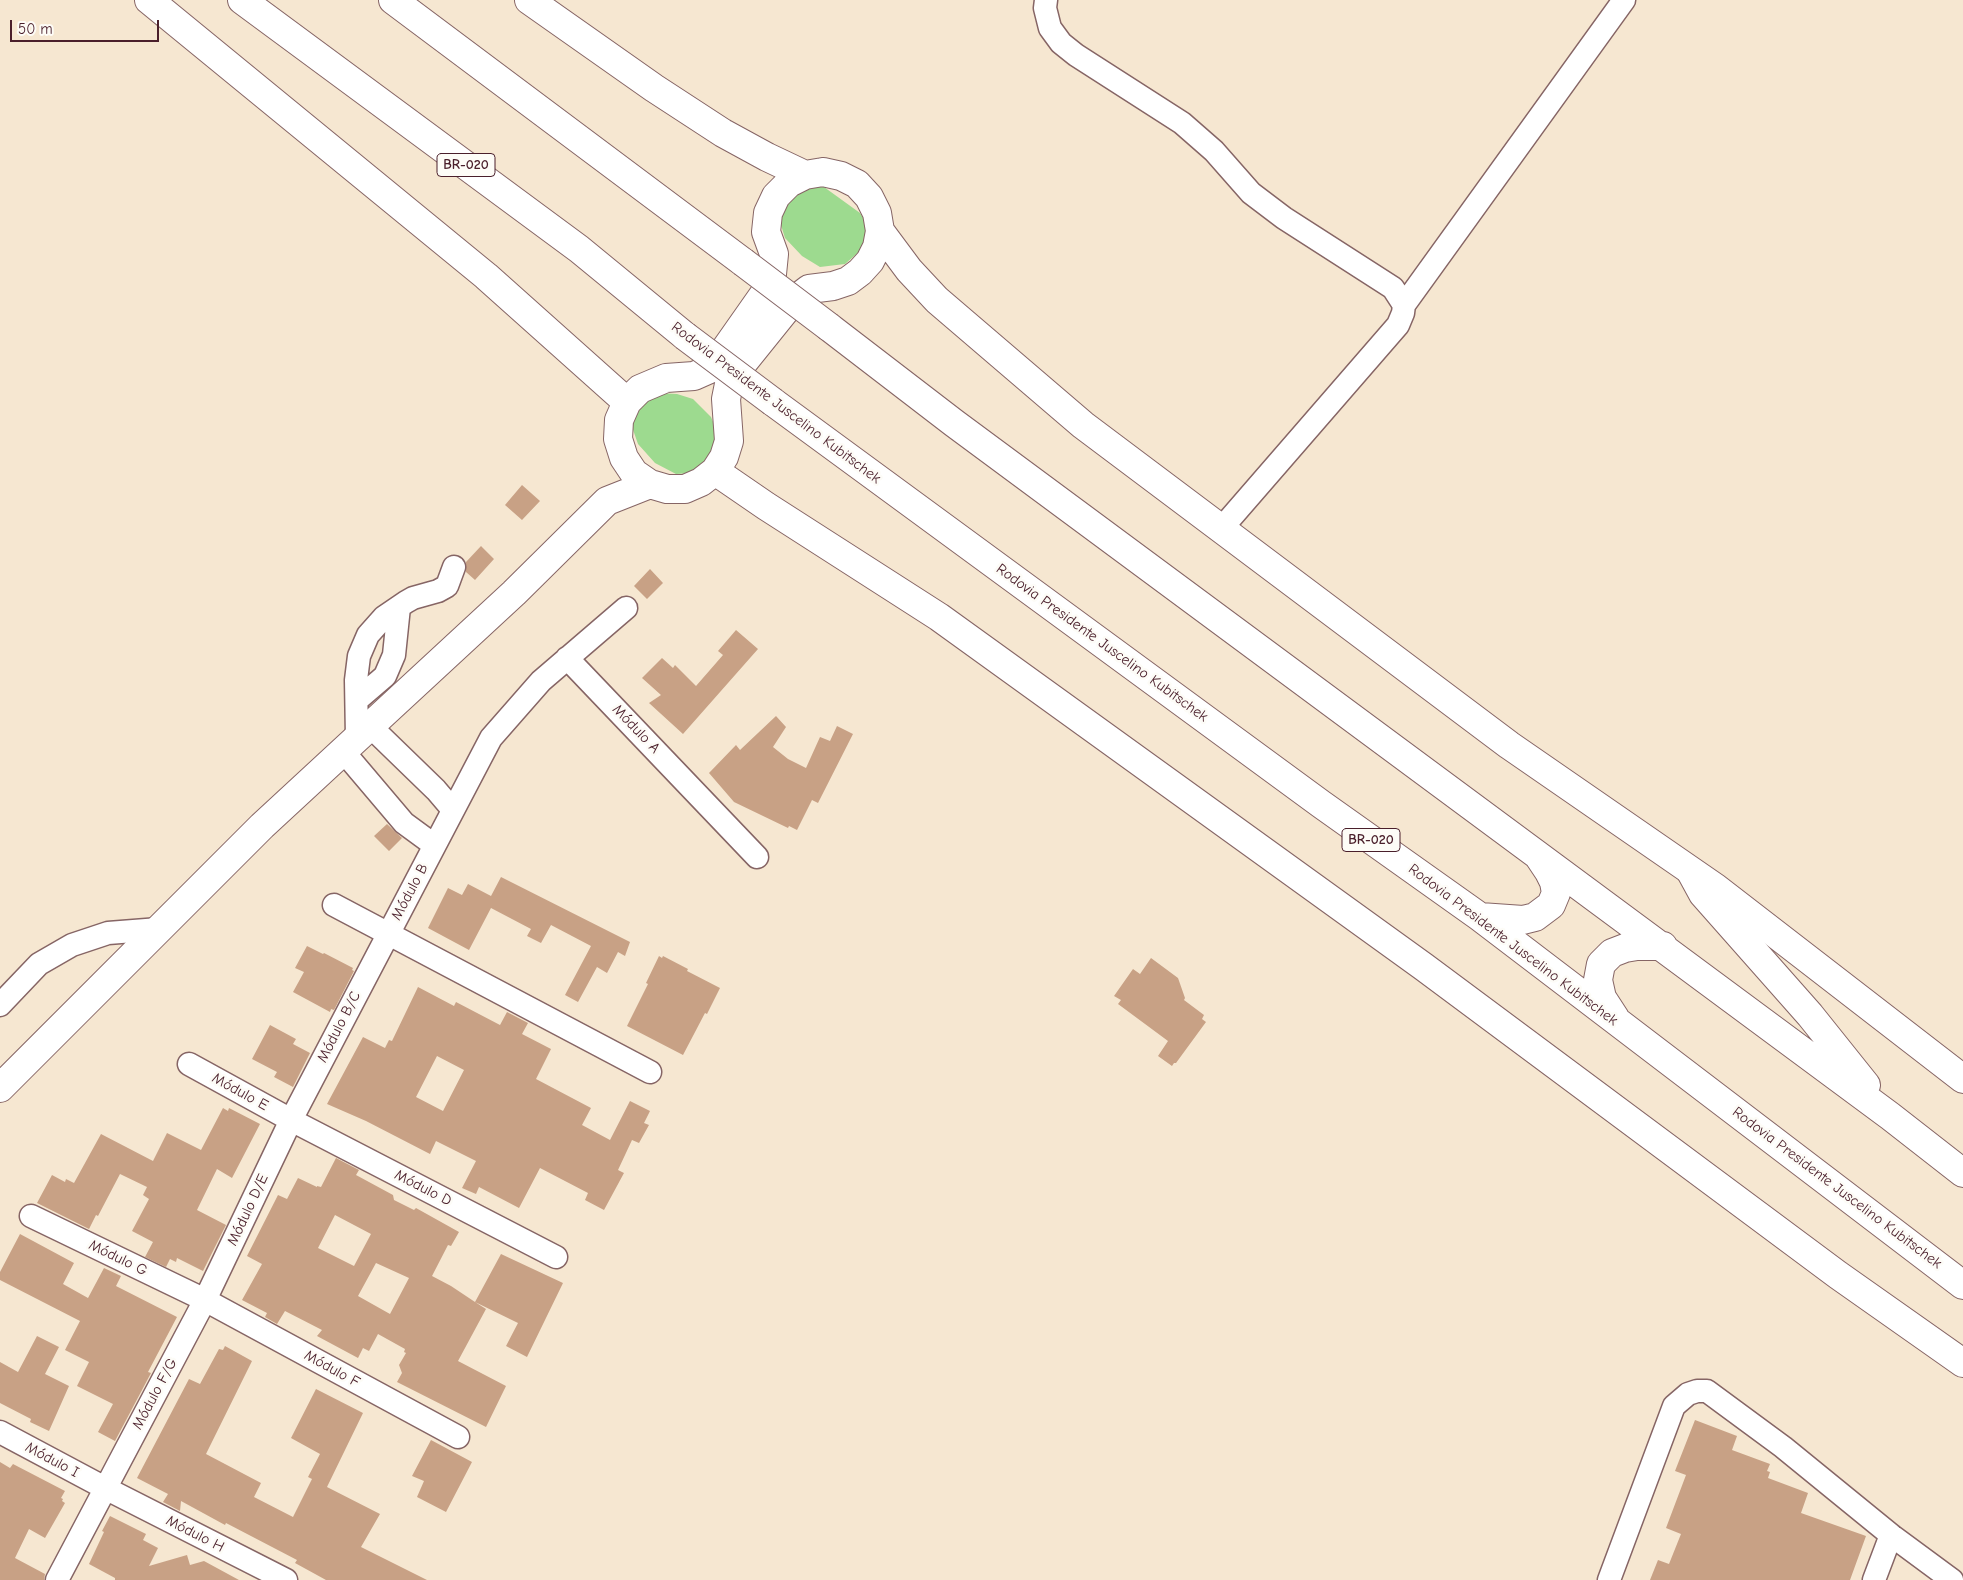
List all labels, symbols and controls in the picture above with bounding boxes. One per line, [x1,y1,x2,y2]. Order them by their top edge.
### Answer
scale bar [12,10,161,42]
text: 50 m [18,20,53,38]
road number: BR-020 [437,154,495,176]
street label: Rodovia Presidente Juscelino Kubitschek [668,318,884,488]
street label: Rodovia Presidente Juscelino Kubitschek [992,560,1212,726]
street label: Módulo A [608,701,664,757]
road number: BR-020 [1342,828,1400,852]
street label: Rodovia Presidente Juscelino Kubitschek [1405,860,1621,1030]
street label: Módulo B [388,861,432,923]
street label: Módulo B/C [313,988,365,1066]
street label: Módulo E [209,1069,271,1115]
street label: Rodovia Presidente Juscelino Kubitschek [1729,1103,1945,1273]
street label: Módulo D [391,1166,455,1210]
street label: Módulo D/E [223,1171,273,1249]
street label: Módulo G [86,1236,150,1280]
street label: Módulo F [301,1346,363,1392]
street label: Módulo F/G [129,1355,181,1433]
street label: Módulo I [22,1438,82,1482]
street label: Módulo H [163,1512,227,1556]

